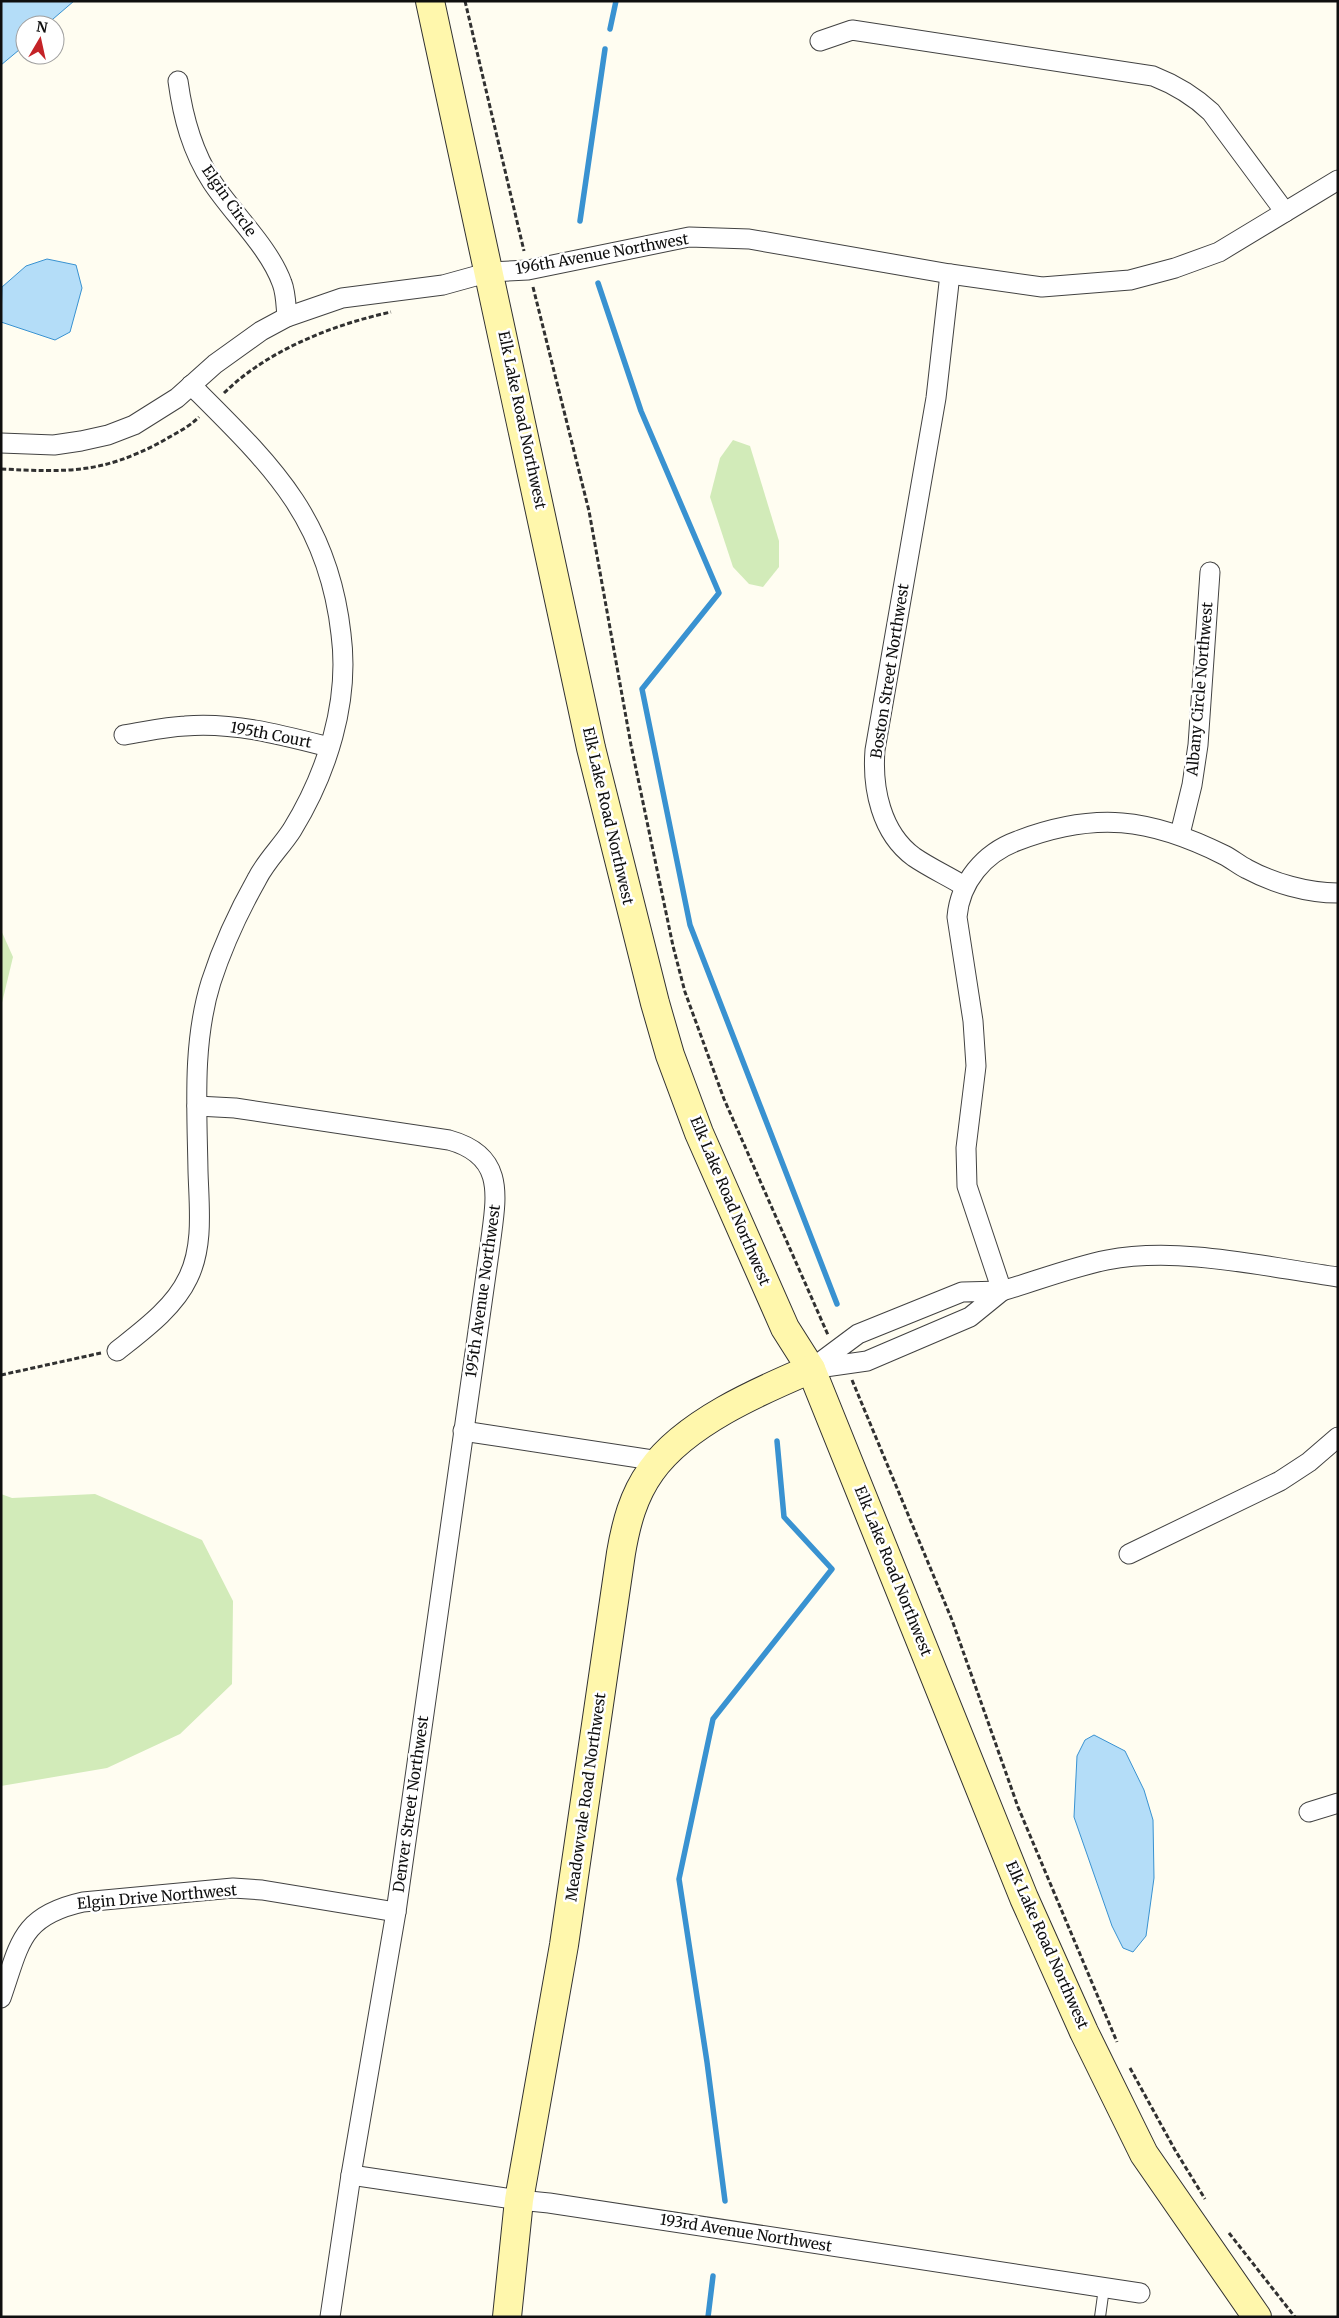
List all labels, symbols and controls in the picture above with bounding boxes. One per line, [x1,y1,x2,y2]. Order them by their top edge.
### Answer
north arrow [15,15,65,65]
text: N [35,17,49,37]
street label: Elgin Circle [198,161,261,240]
street label: 196th Avenue Northwest [514,229,690,278]
street label: Elk Lake Road Northwest [494,329,551,511]
street label: Boston Street Northwest [866,582,913,760]
street label: Albany Circle Northwest [1182,601,1217,778]
street label: 195th Court [229,717,314,752]
street label: Elk Lake Road Northwest [579,725,638,907]
street label: Elk Lake Road Northwest [686,1113,775,1288]
street label: 195th Avenue Northwest [461,1203,504,1379]
street label: Elk Lake Road Northwest [851,1483,936,1659]
street label: Meadowvale Road Northwest [561,1691,610,1903]
street label: Denver Street Northwest [389,1714,432,1893]
street label: Elk Lake Road Northwest [1002,1858,1093,2032]
street label: Elgin Drive Northwest [76,1880,238,1913]
street label: 193rd Avenue Northwest [659,2210,834,2256]

